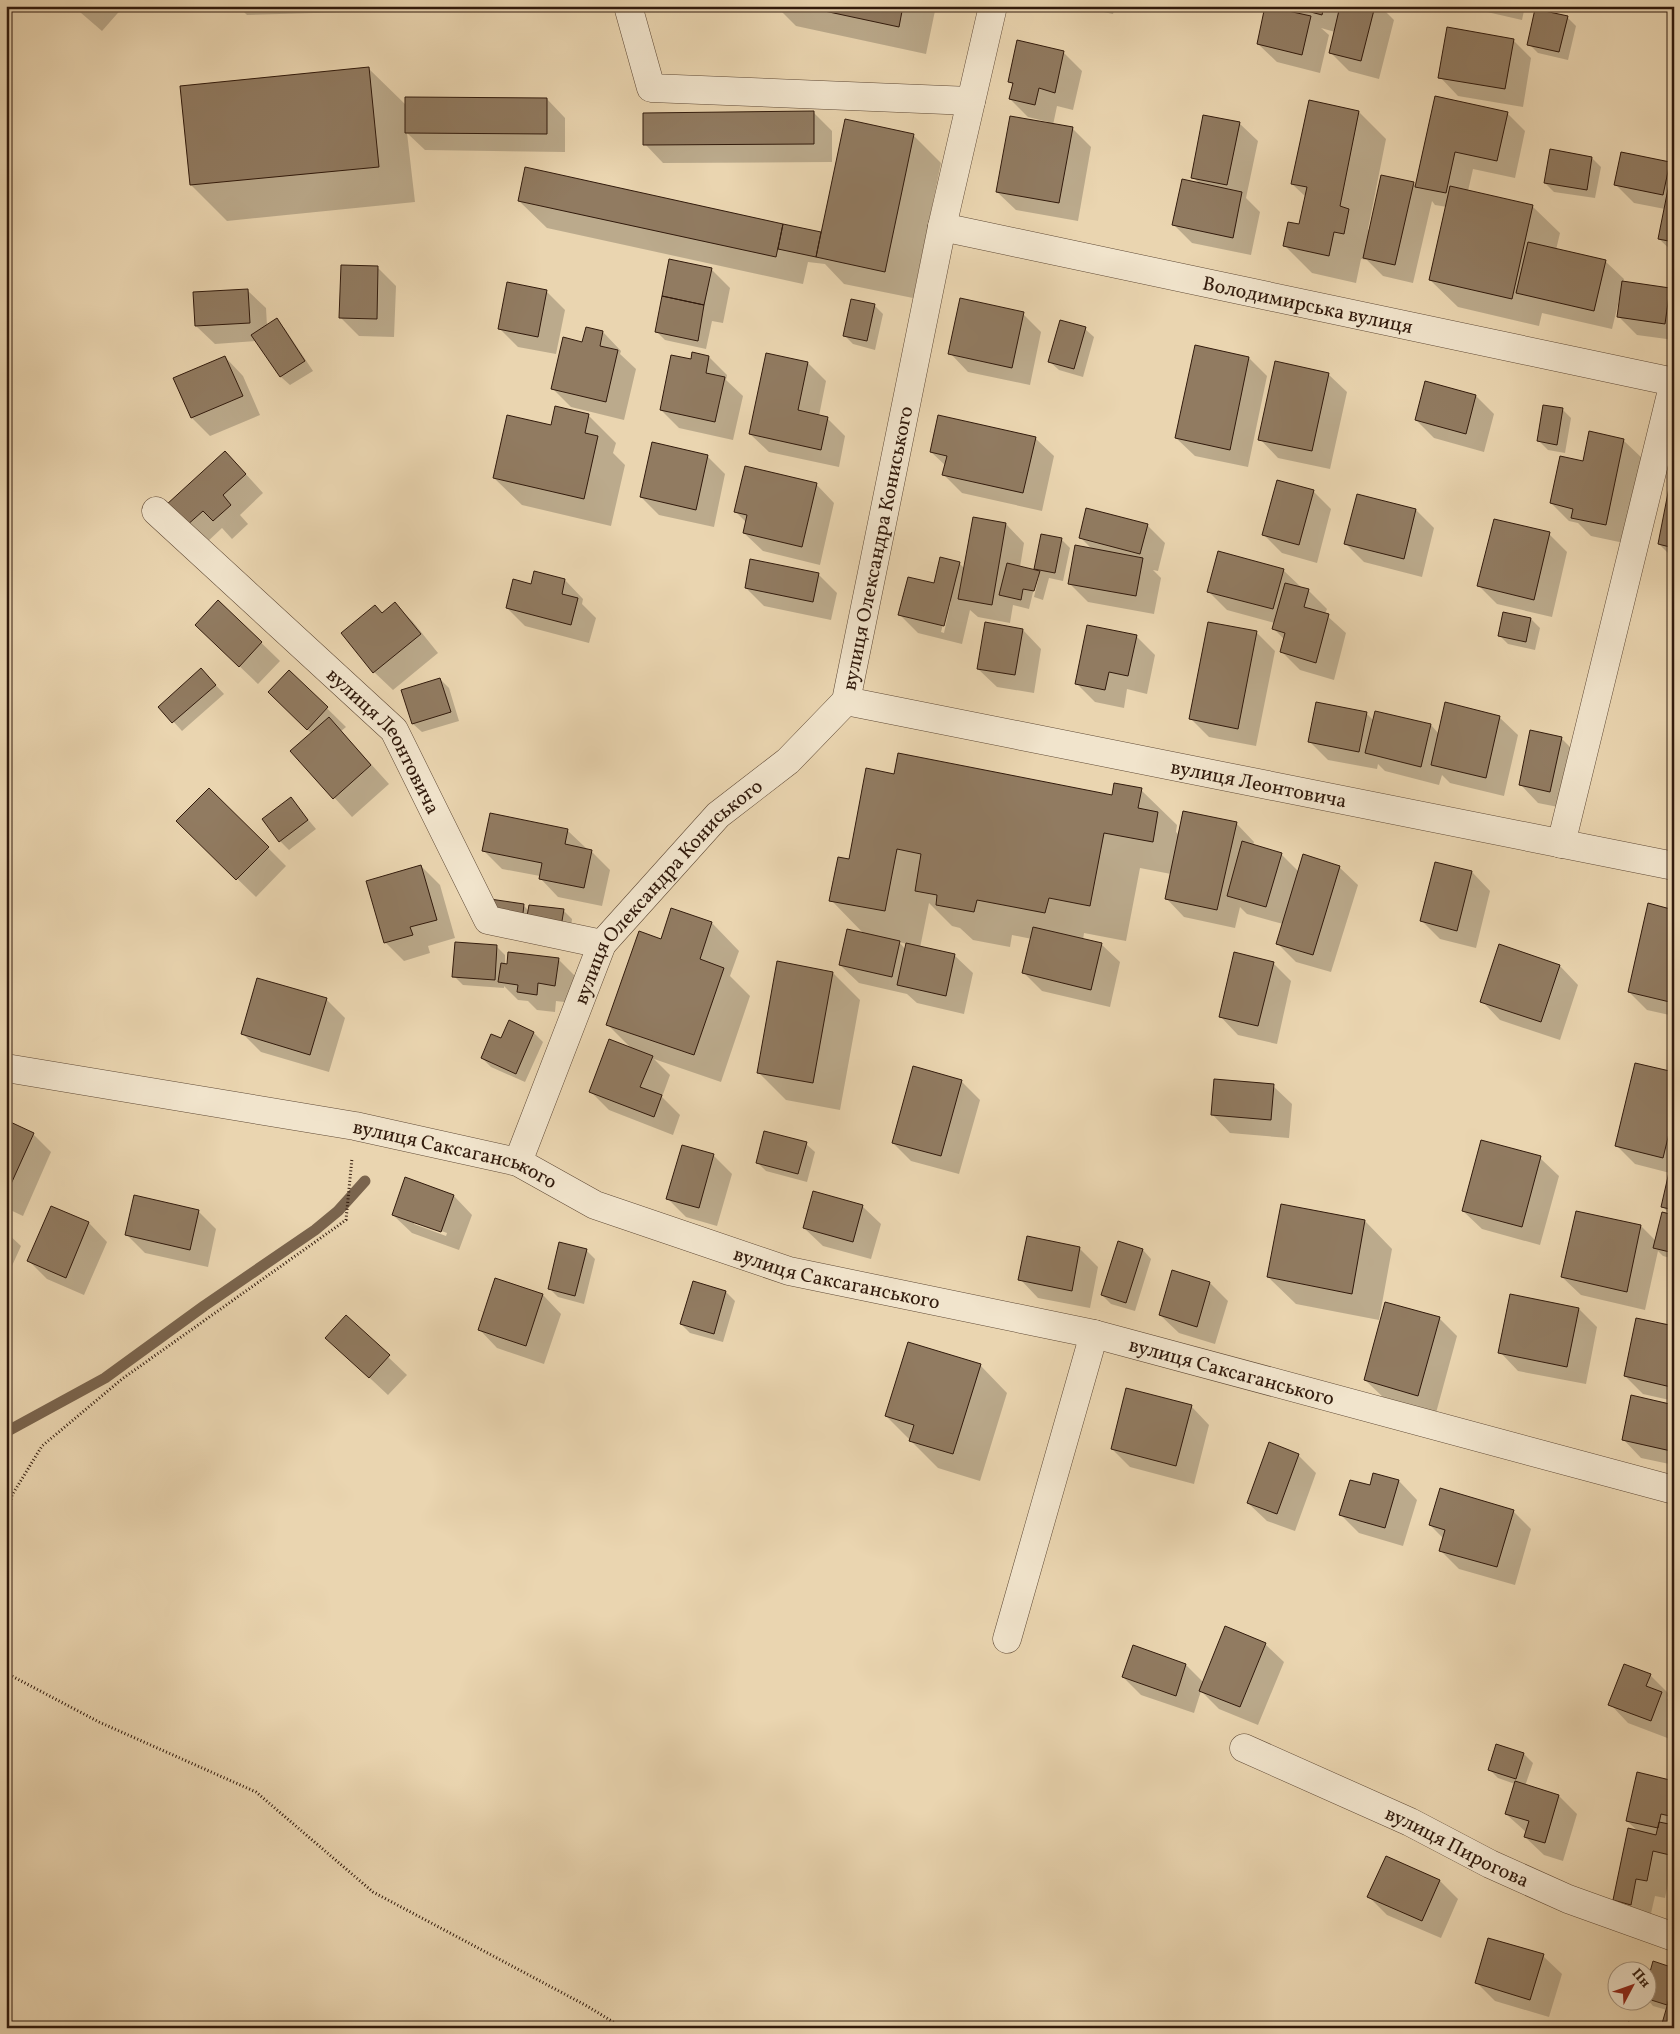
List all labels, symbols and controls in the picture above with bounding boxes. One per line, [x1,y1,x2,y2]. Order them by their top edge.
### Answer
street label: Володимирська вулиця [1200,271,1415,342]
street label: вулиця Олександра Кониського [836,404,921,693]
street label: вулиця Леонтовича [319,662,446,820]
street label: вулиця Леонтовича [1168,754,1349,816]
street label: вулиця Олександра Кониського [568,773,769,1009]
street label: вулиця Саксаганського [350,1114,561,1197]
street label: вулиця Саксаганського [729,1241,942,1318]
street label: вулиця Саксаганського [1126,1332,1337,1414]
street label: вулиця Пирогова [1380,1801,1533,1896]
north arrow [1608,1962,1658,2012]
text: Пн [1627,1965,1654,1992]

